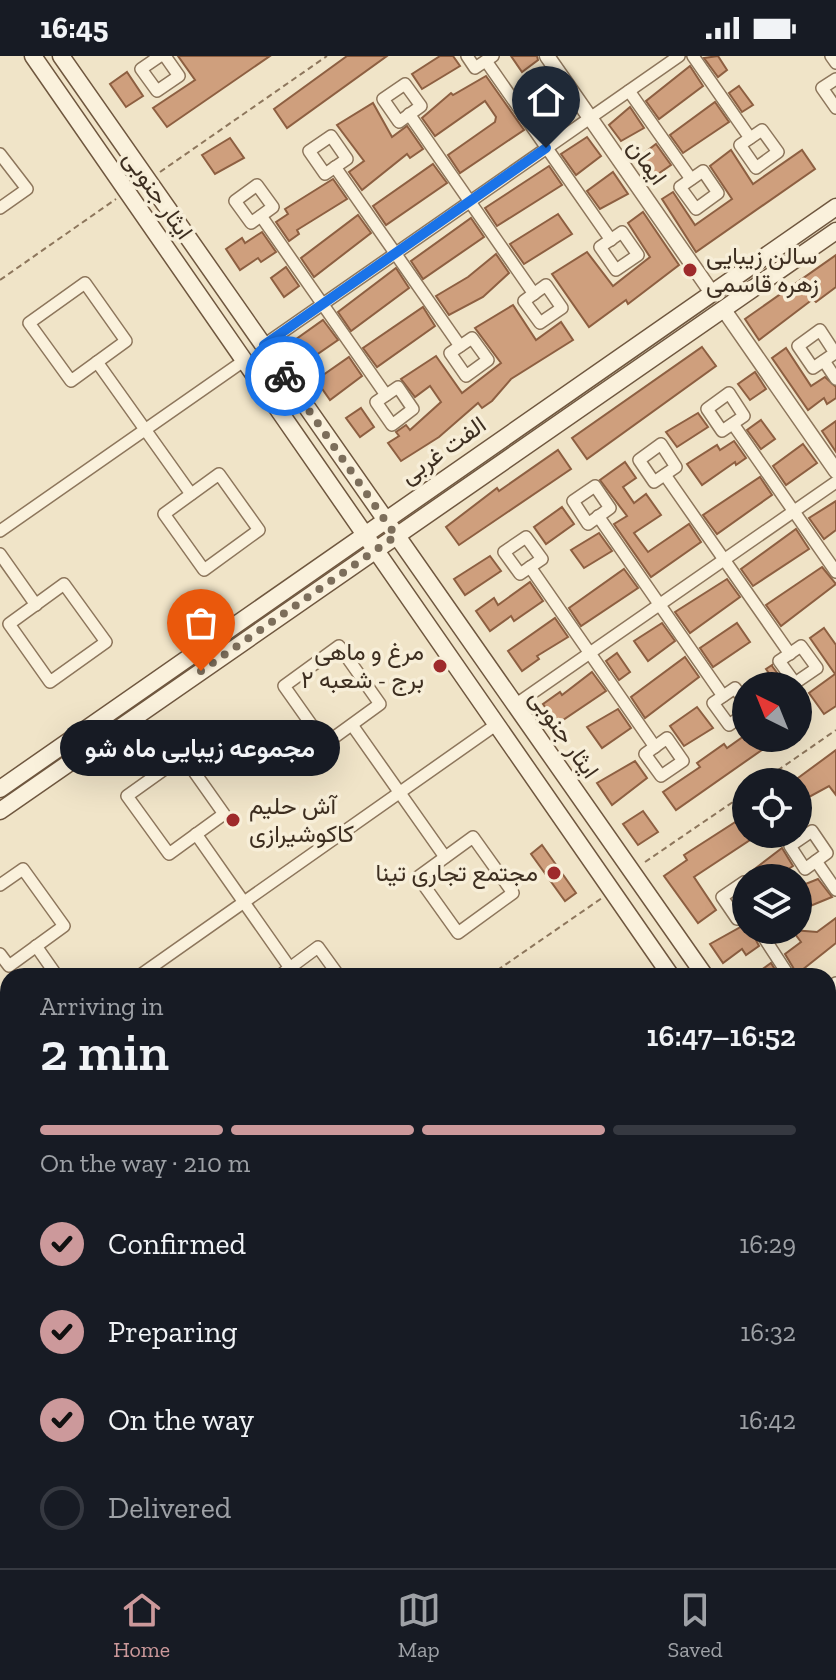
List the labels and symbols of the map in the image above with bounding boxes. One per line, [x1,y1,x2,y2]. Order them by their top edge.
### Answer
pin [512,66,580,148]
street label: ایمان [621,133,673,190]
street label: ایثار جنوبی [116,145,200,245]
place label: سالن زیبایی زهره قاسمی [706,241,819,299]
marker: سالن زیبایی زهره قاسمی [681,261,699,279]
courier [245,336,325,416]
street label: الفت غربی [394,410,492,490]
pin [167,589,235,671]
place label: مرغ و ماهی برج - شعبه ۲ [301,637,424,696]
marker: مرغ و ماهی برج - شعبه ۲ [431,657,449,675]
north arrow [732,672,812,752]
street label: ایثار جنوبی [522,684,606,784]
callout: مجموعه زیبایی ماه شو [61,719,341,775]
place label: آش حلیم کاکوشیرازی [249,791,354,849]
marker: آش حلیم کاکوشیرازی [224,811,242,829]
place label: مجتمع تجاری تینا [376,858,538,890]
marker: مجتمع تجاری تینا [545,864,563,882]

